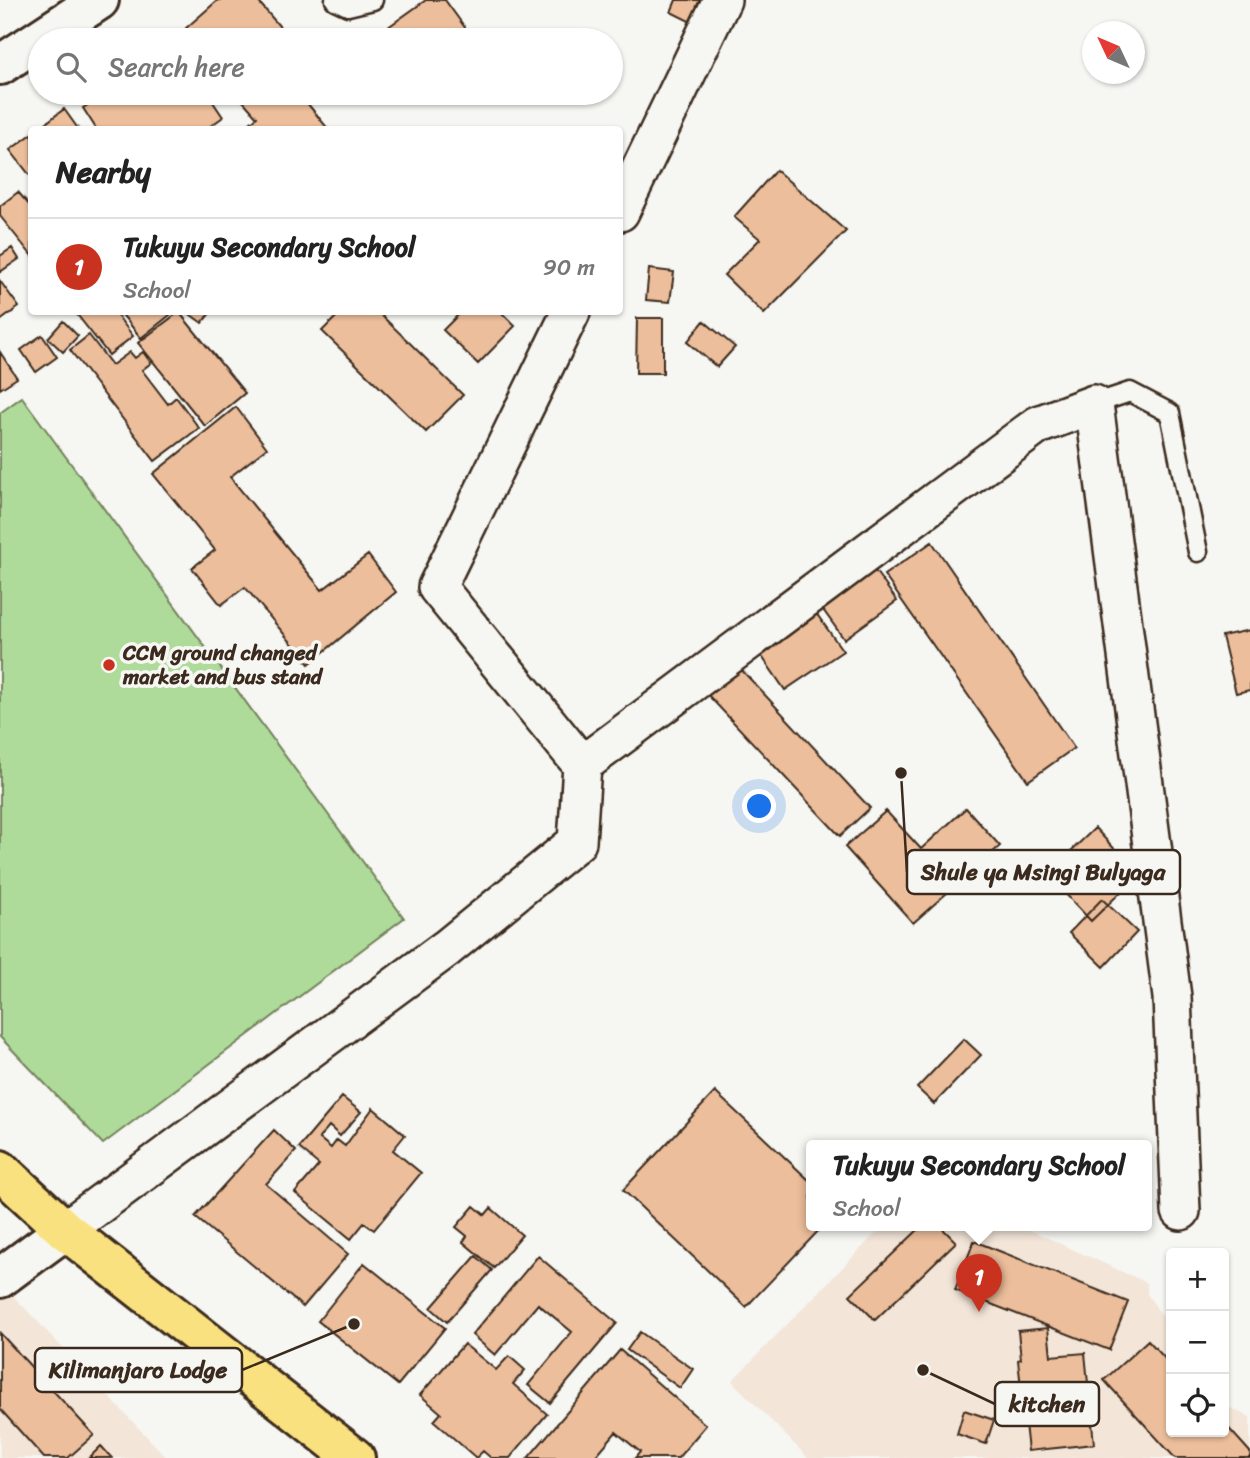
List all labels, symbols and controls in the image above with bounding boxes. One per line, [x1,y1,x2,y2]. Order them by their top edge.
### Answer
north arrow [1082,21,1145,84]
search box [28,28,623,105]
text: Search here [108,44,245,90]
icon: search [52,48,90,86]
text: Nearby [56,145,151,199]
text: Tukuyu Secondary School [123,224,415,270]
text: 1 [74,247,84,288]
text: 90 m [543,247,595,288]
text: School [123,270,191,311]
place label: CCM ground changed market and bus stand [122,634,324,696]
marker: CCM ground changed market and bus stand [101,657,117,673]
your location [742,789,776,823]
callout: Shule ya Msingi Bulyaga [907,850,1180,894]
text: Shule ya Msingi Bulyaga [920,852,1167,893]
popup [806,1140,1152,1231]
text: Tukuyu Secondary School [833,1142,1125,1188]
text: School [833,1188,901,1229]
map controls [1166,1248,1229,1437]
button: + [1166,1248,1229,1311]
pin: 1 [956,1254,1002,1312]
button: − [1166,1311,1229,1374]
callout: Kilimanjaro Lodge [35,1348,242,1392]
text: Kilimanjaro Lodge [48,1350,227,1391]
button: locate [1166,1374,1229,1437]
callout: kitchen [995,1382,1099,1426]
text: kitchen [1008,1384,1086,1425]

